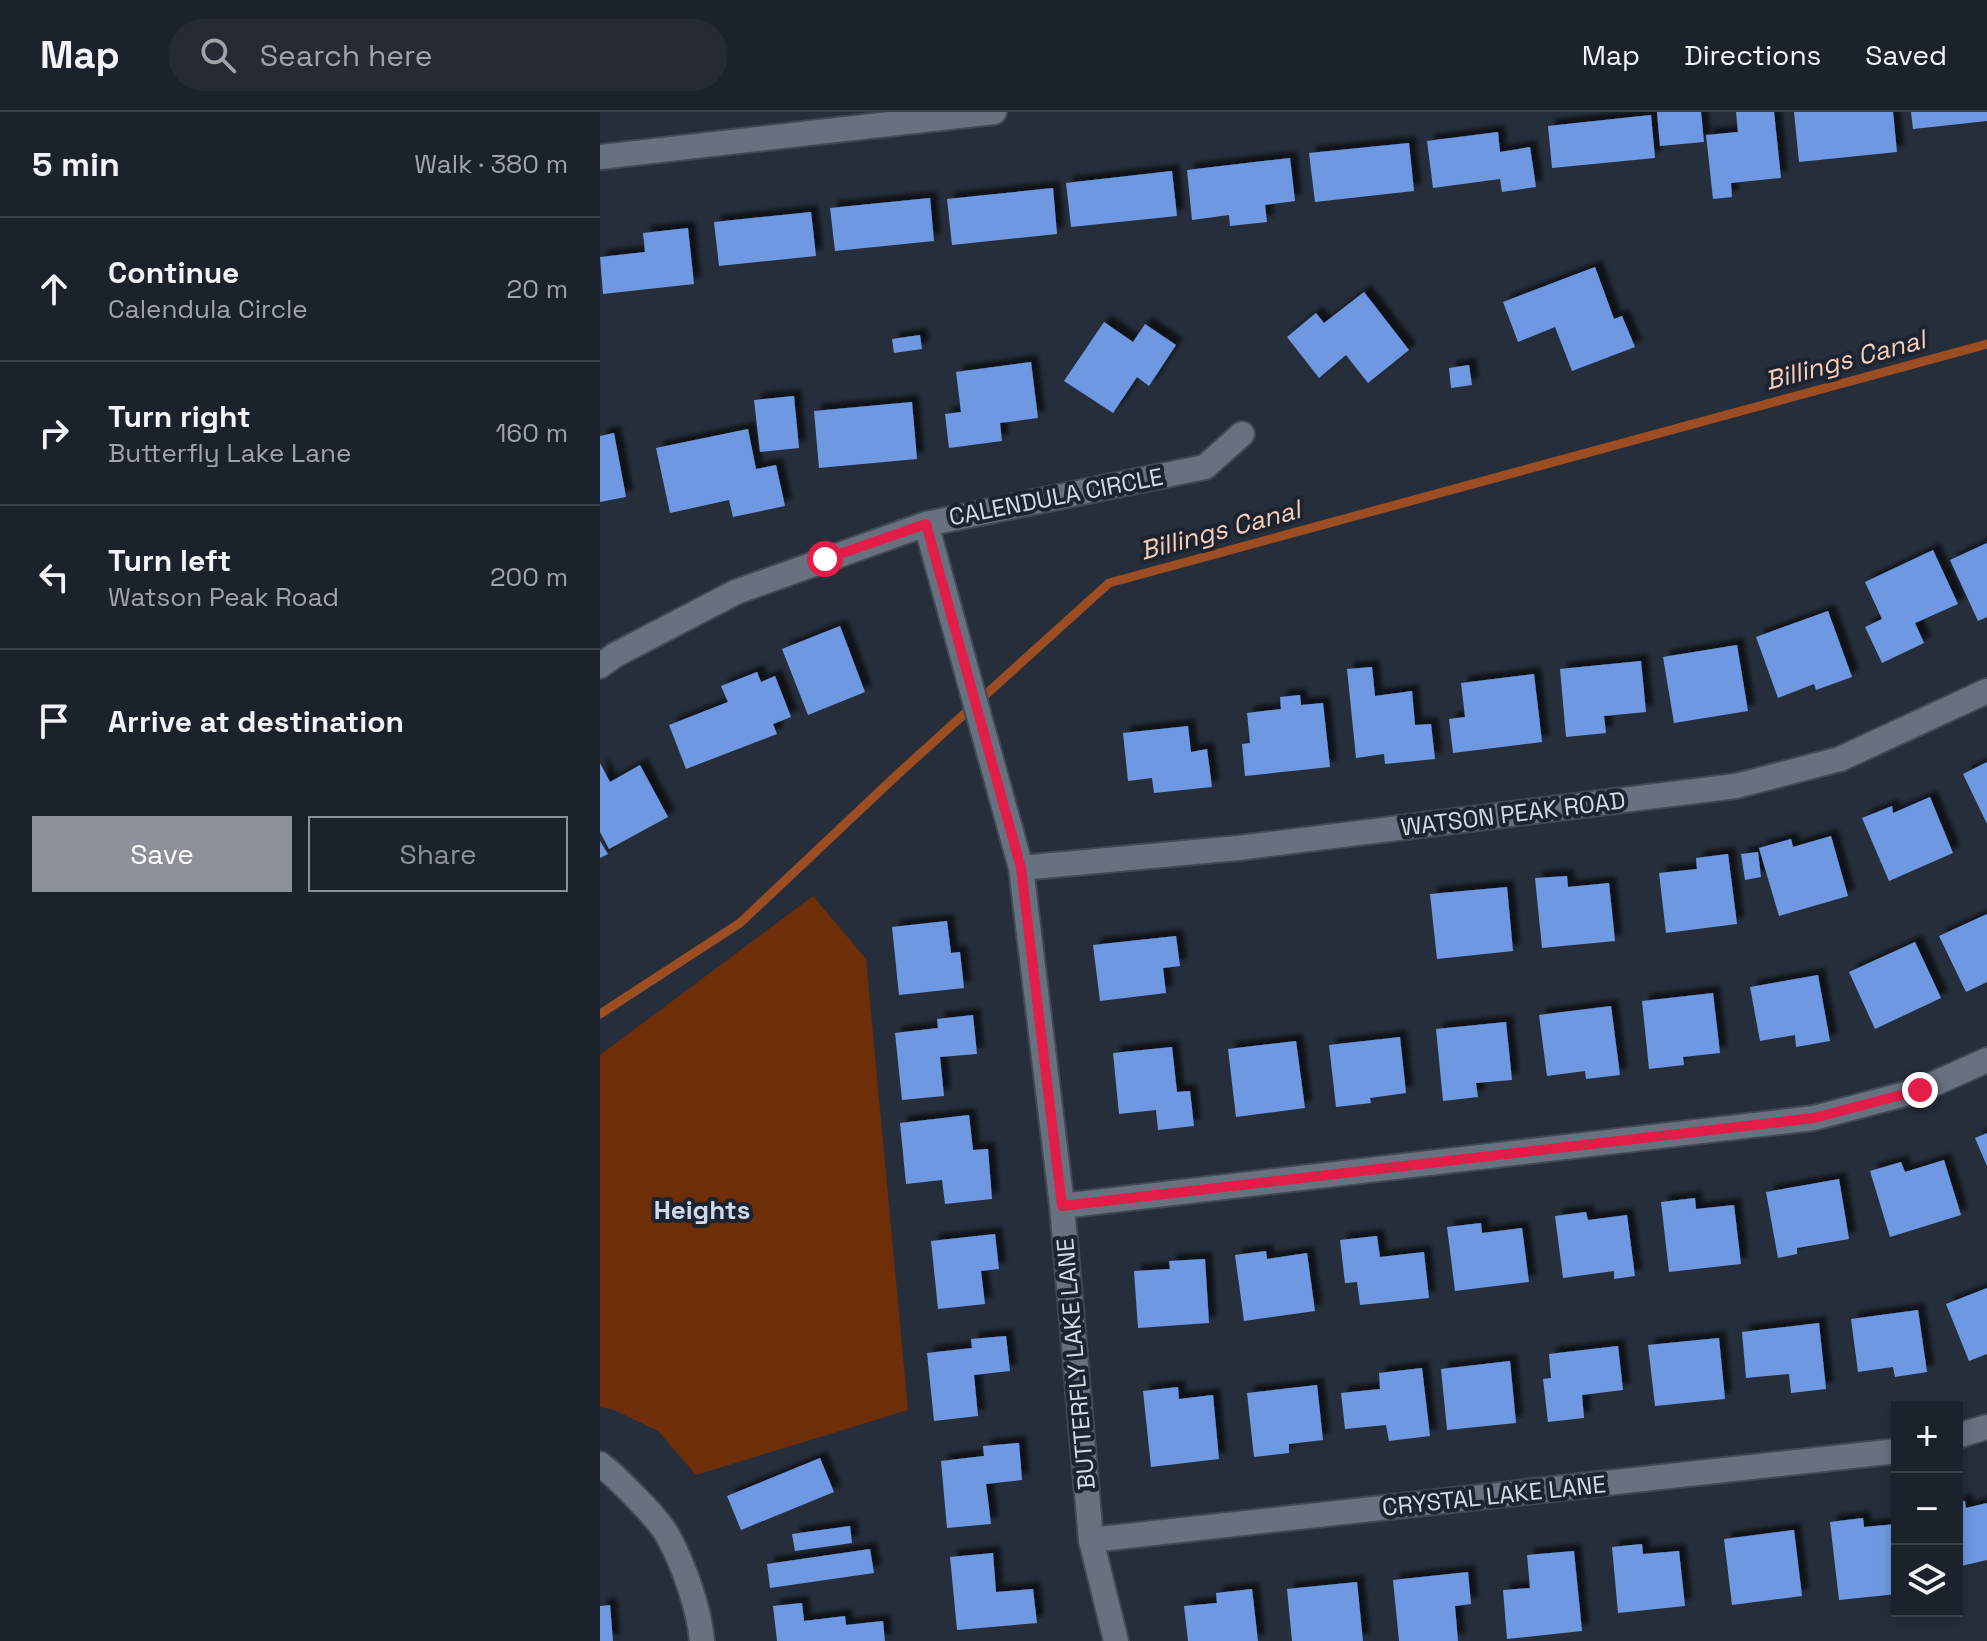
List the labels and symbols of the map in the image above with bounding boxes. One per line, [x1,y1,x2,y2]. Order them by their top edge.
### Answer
water label: Billings Canal [1761,322,1931,398]
street label: CALENDULA CIRCLE [946,461,1166,532]
water label: Billings Canal [1136,492,1306,568]
route start [807,541,843,577]
street label: WATSON PEAK ROAD [1399,784,1627,843]
route end [1902,1072,1938,1108]
district label: Heights [654,1193,750,1227]
street label: BUTTERFLY LAKE LANE [1049,1237,1102,1491]
street label: CRYSTAL LAKE LANE [1381,1468,1607,1523]

